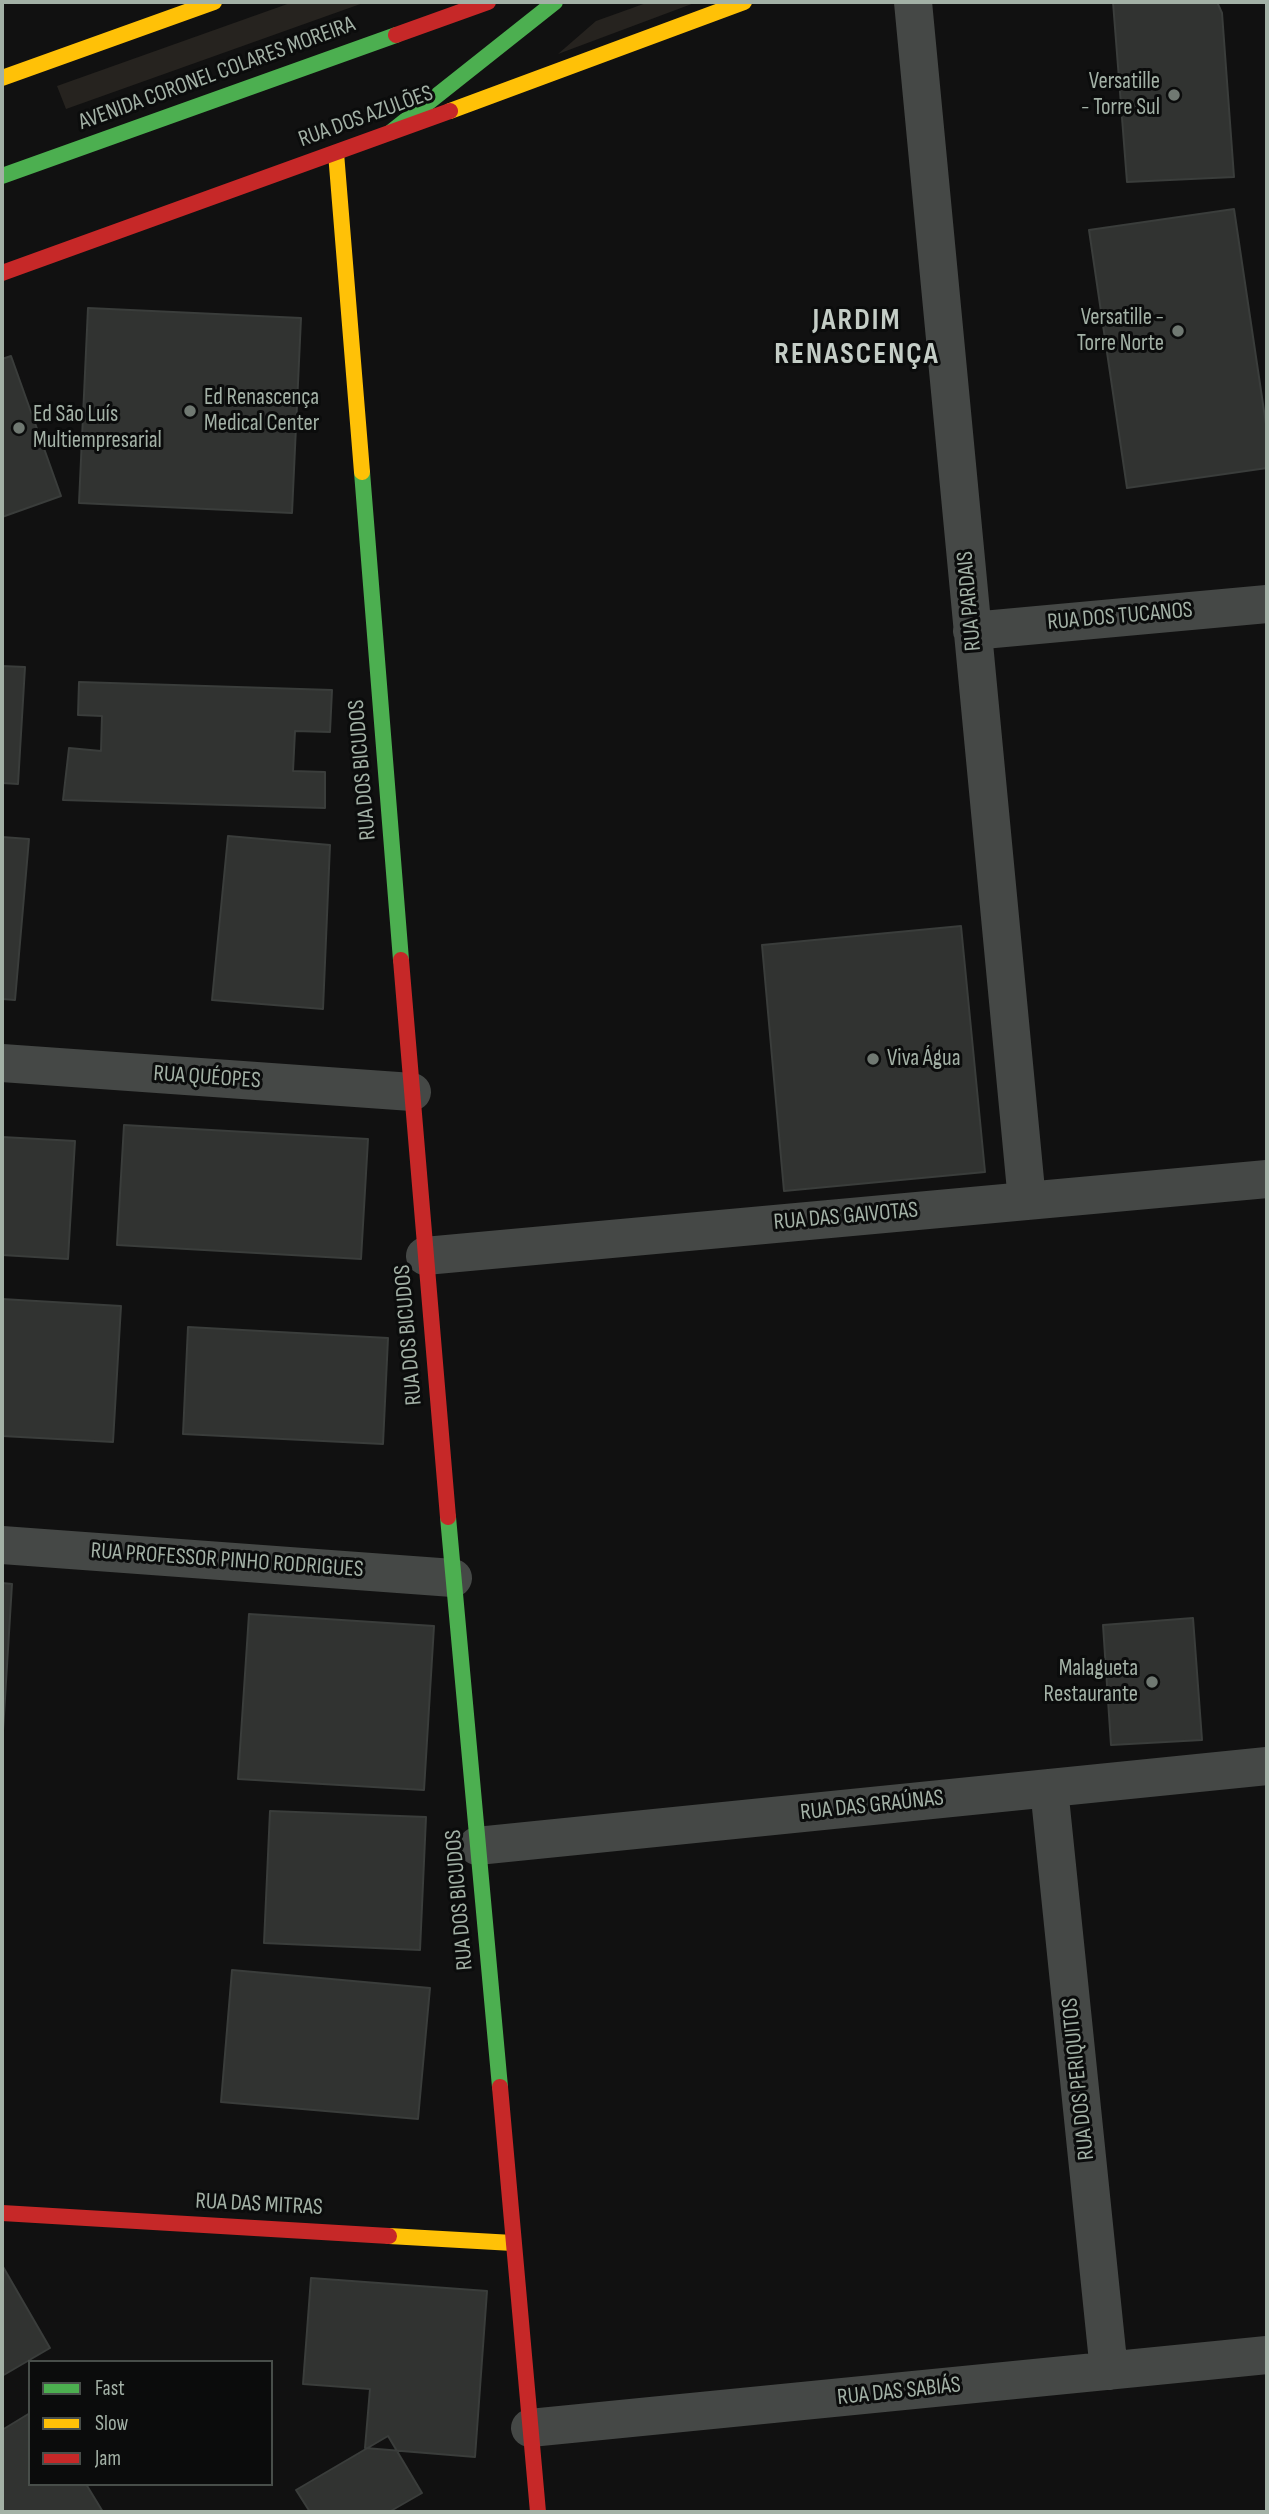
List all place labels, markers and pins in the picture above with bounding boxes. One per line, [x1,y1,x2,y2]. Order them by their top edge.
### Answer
place label: Versatille - Torre Sul [1081,68,1160,122]
marker: Versatille - Torre Sul [1166,87,1182,103]
place label: Versatille - Torre Norte [1077,304,1164,358]
marker: Versatille - Torre Norte [1170,323,1186,339]
place label: Ed Renascença Medical Center [204,384,319,438]
place label: Ed São Luís Multiempresarial [33,401,162,455]
marker: Ed Renascença Medical Center [182,403,198,419]
marker: Ed São Luís Multiempresarial [11,420,27,436]
place label: Viva Água [887,1045,961,1073]
marker: Viva Água [865,1051,881,1067]
place label: Malagueta Restaurante [1044,1655,1138,1709]
marker: Malagueta Restaurante [1144,1674,1160,1690]

